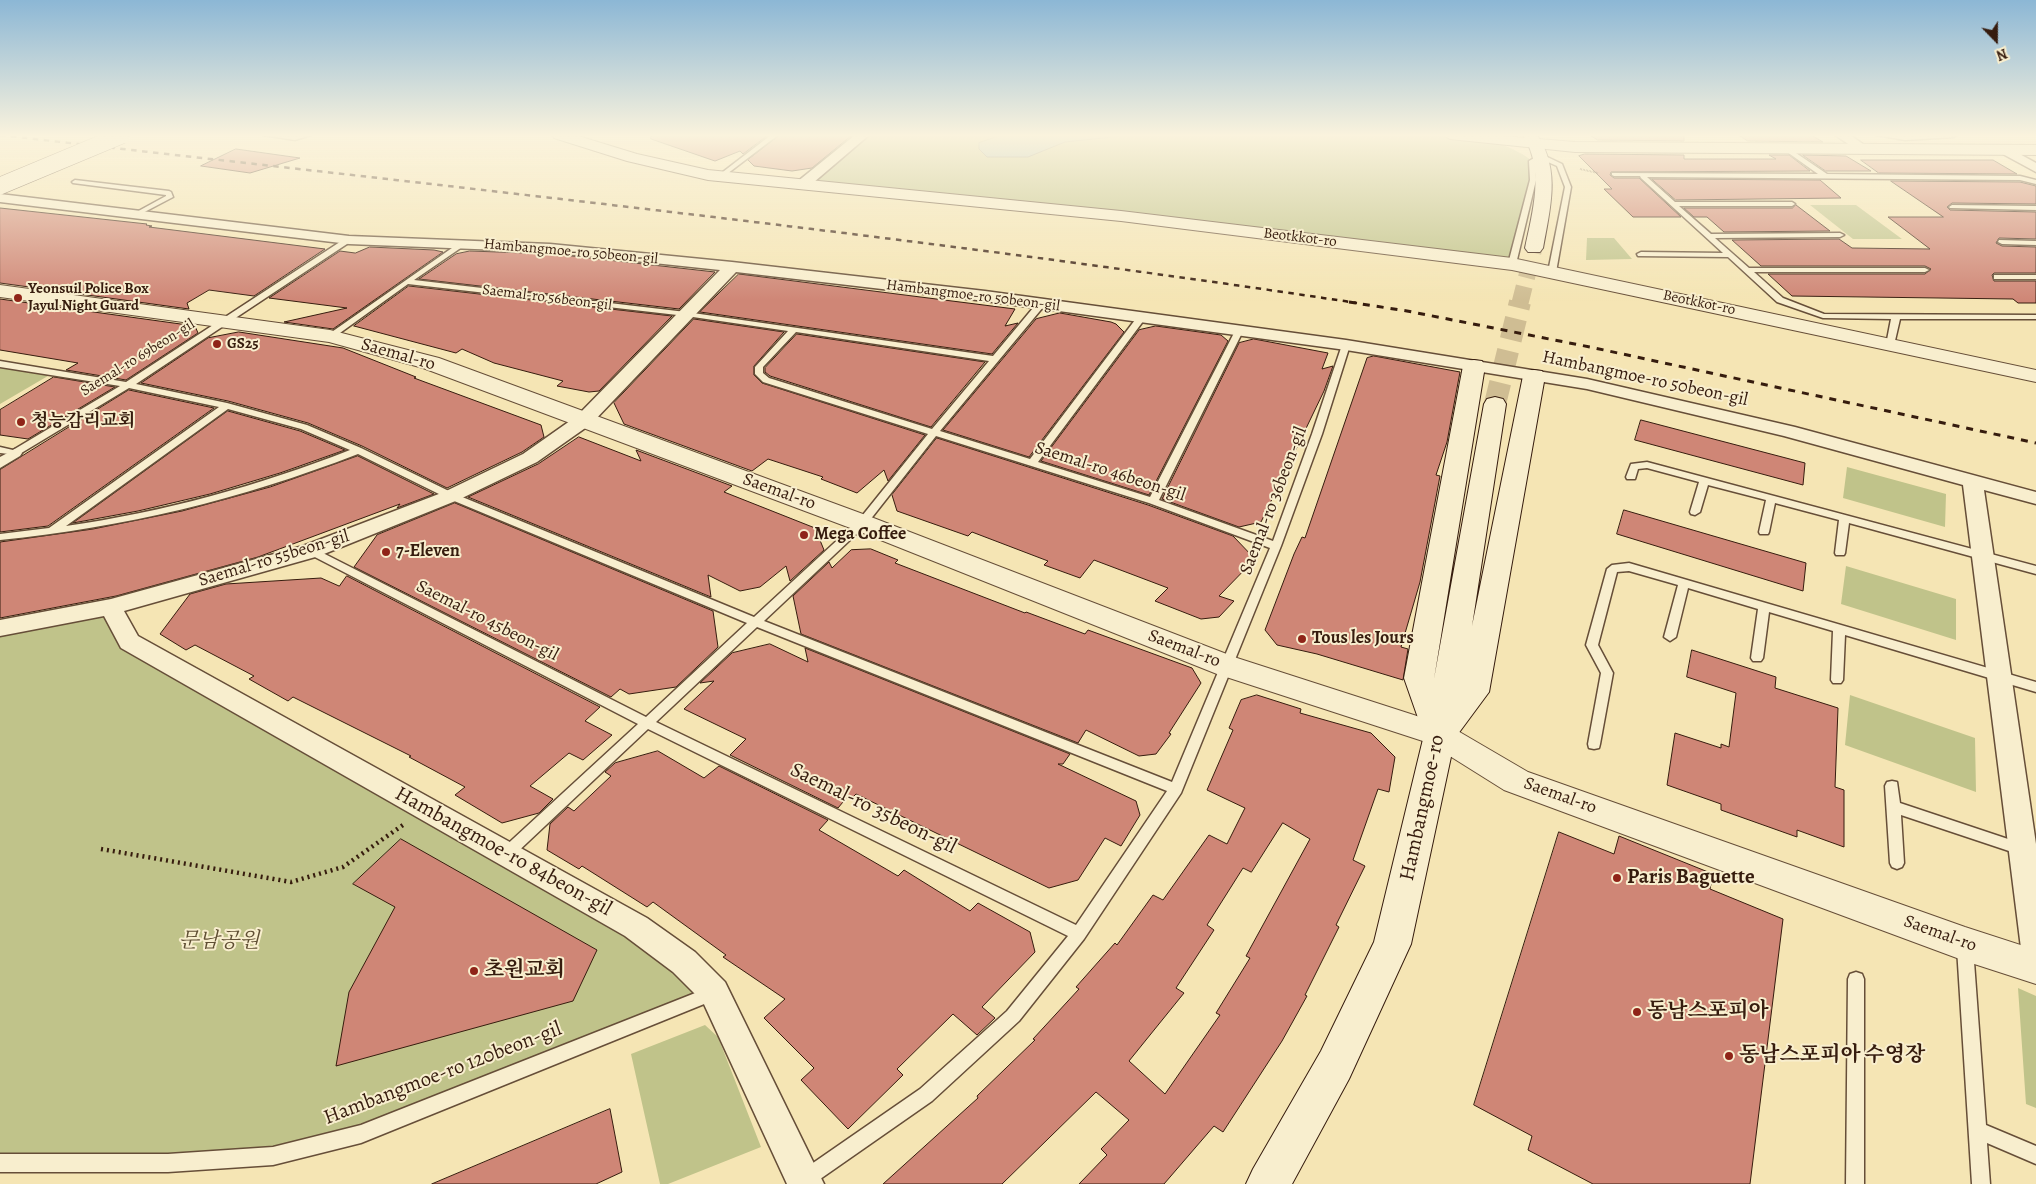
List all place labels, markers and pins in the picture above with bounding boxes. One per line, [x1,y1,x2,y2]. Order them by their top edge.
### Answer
place label: Yeonsuil Police Box Jayul Night Guard [28,280,149,315]
marker: Yeonsuil Police Box Jayul Night Guard [12,292,24,304]
place label: GS25 [227,335,259,353]
marker: GS25 [211,338,223,350]
place label: 청능감리교회 [31,411,135,433]
marker: 청능감리교회 [15,416,27,428]
place label: Mega Coffee [814,524,906,546]
marker: Mega Coffee [798,529,810,541]
place label: 7-Eleven [396,541,460,563]
marker: 7-Eleven [380,546,392,558]
place label: Tous les Jours [1312,628,1414,650]
marker: Tous les Jours [1296,633,1308,645]
place label: Paris Baguette [1627,865,1755,891]
marker: Paris Baguette [1611,872,1623,884]
place label: 초원교회 [484,958,565,984]
marker: 초원교회 [468,965,480,977]
place label: 동남스포피아 [1647,999,1769,1025]
marker: 동남스포피아 [1631,1006,1643,1018]
place label: 동남스포피아 수영장 [1739,1043,1925,1069]
marker: 동남스포피아 수영장 [1723,1050,1735,1062]

